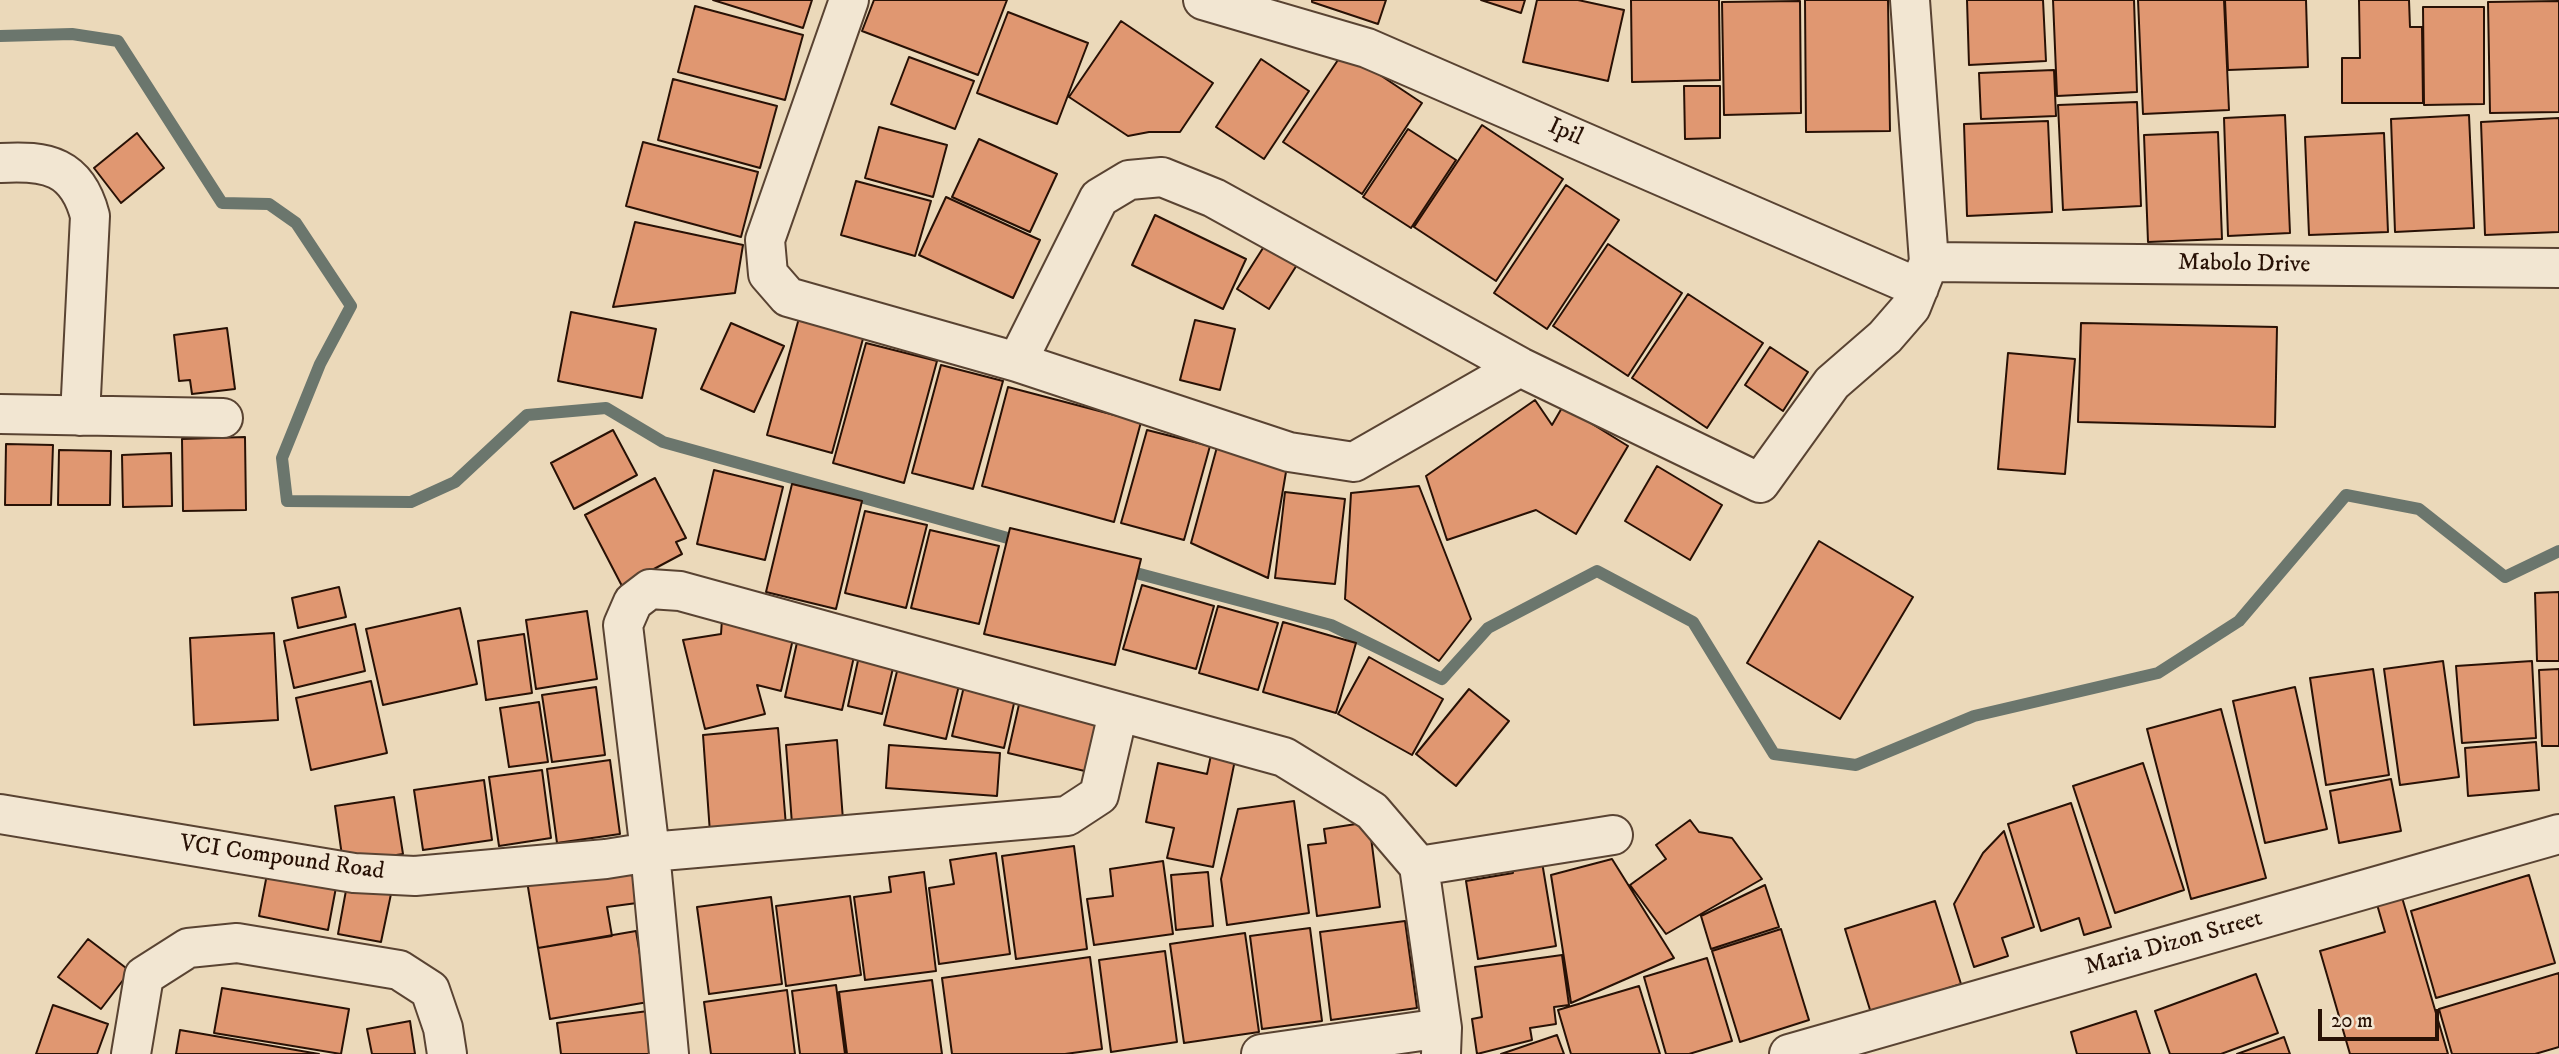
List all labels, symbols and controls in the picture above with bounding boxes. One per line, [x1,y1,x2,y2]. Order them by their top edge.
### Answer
street label: Ipil [1543,113,1587,153]
street label: Mabolo Drive [2178,249,2310,281]
street label: VCI Compound Road [178,830,386,888]
street label: Maria Dizon Street [2082,905,2266,983]
scale bar [2321,995,2442,1038]
text: 20 m [2331,1008,2373,1034]

